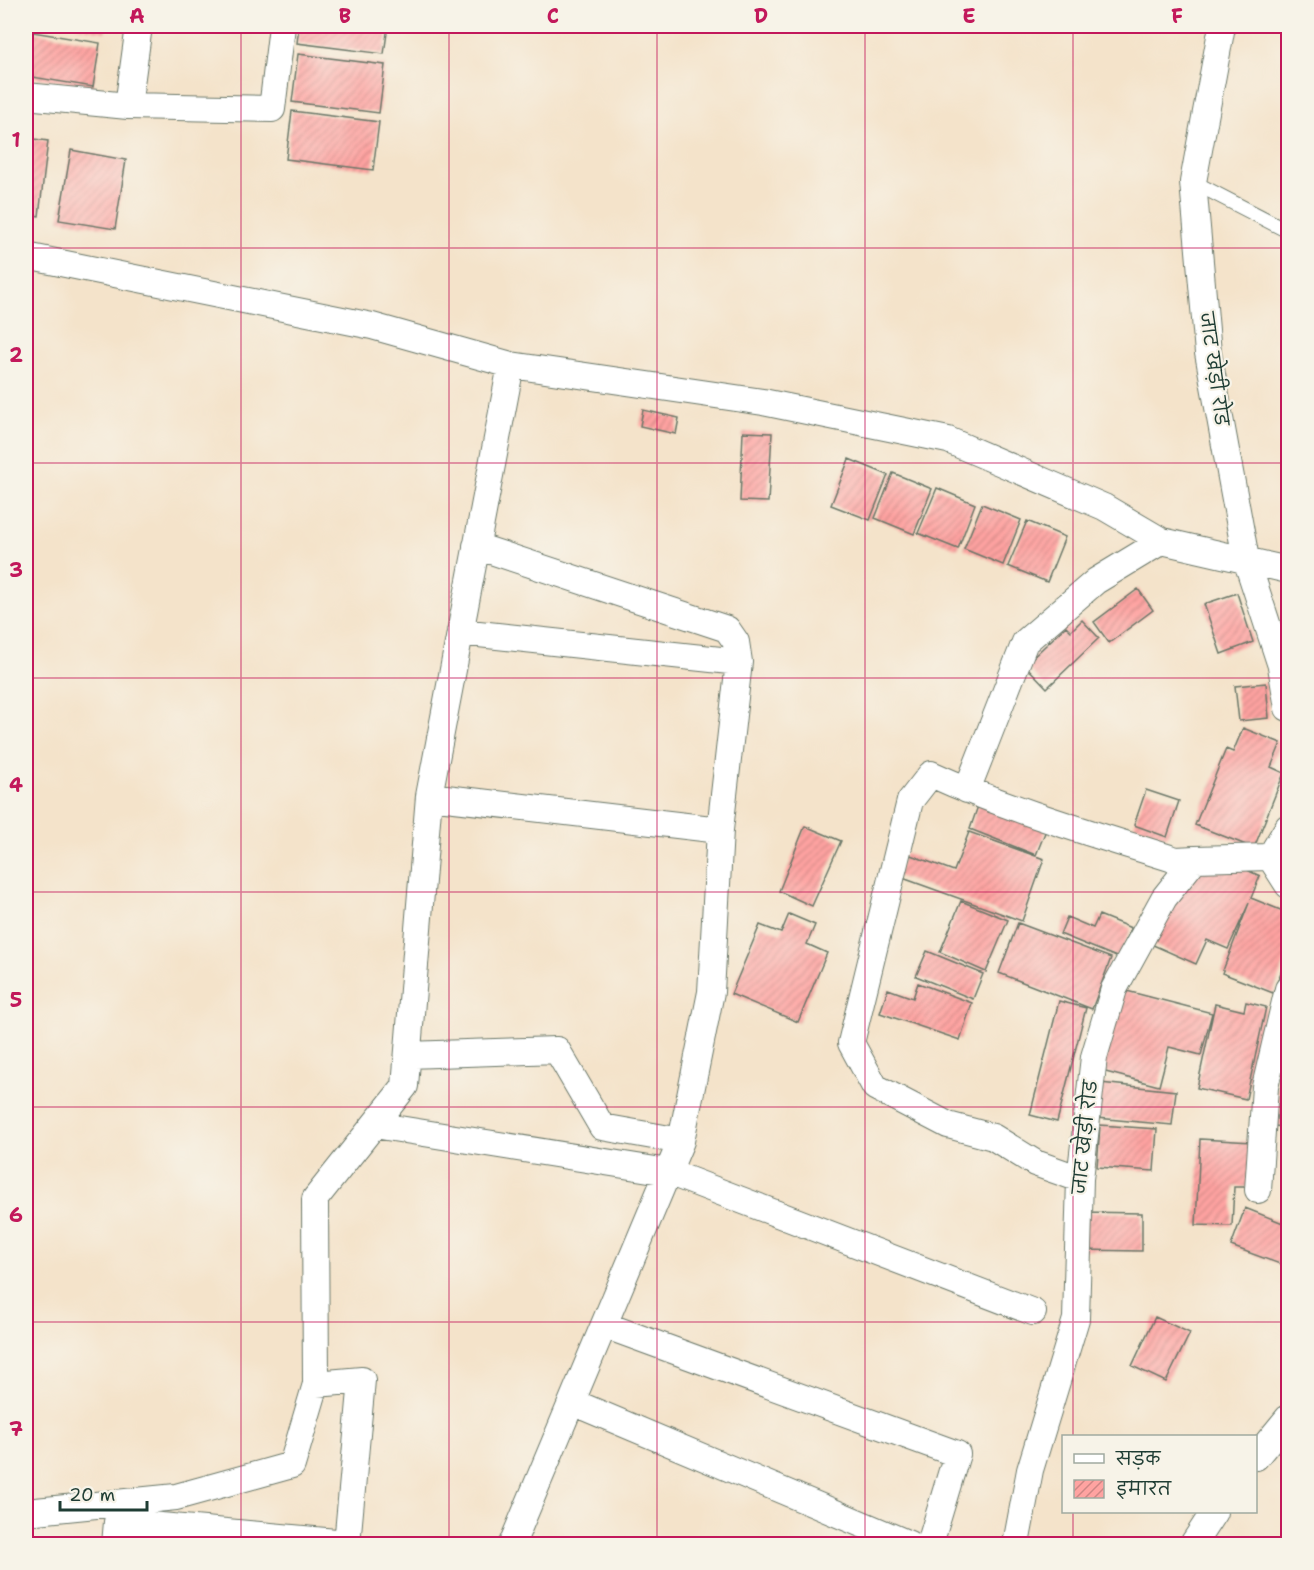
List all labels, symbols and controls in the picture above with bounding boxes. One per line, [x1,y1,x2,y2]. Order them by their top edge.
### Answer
text: A [129,3,145,29]
text: B [339,3,351,29]
text: C [547,3,559,29]
text: D [754,3,768,29]
text: E [962,3,976,29]
text: F [1171,3,1183,29]
text: 1 [11,127,21,153]
street label: जाट खेड़ी रोड [1194,309,1238,429]
text: 2 [9,342,23,368]
text: 3 [9,557,23,583]
text: 4 [9,772,23,798]
text: 5 [10,987,22,1013]
street label: जाट खेड़ी रोड [1063,1077,1103,1196]
text: 6 [9,1202,23,1228]
text: 7 [9,1416,23,1442]
legend [1062,1435,1257,1513]
text: सड़क [1115,1447,1161,1471]
scale bar [60,1474,147,1512]
text: इमारत [1116,1477,1172,1501]
text: 20 m [69,1483,115,1507]

